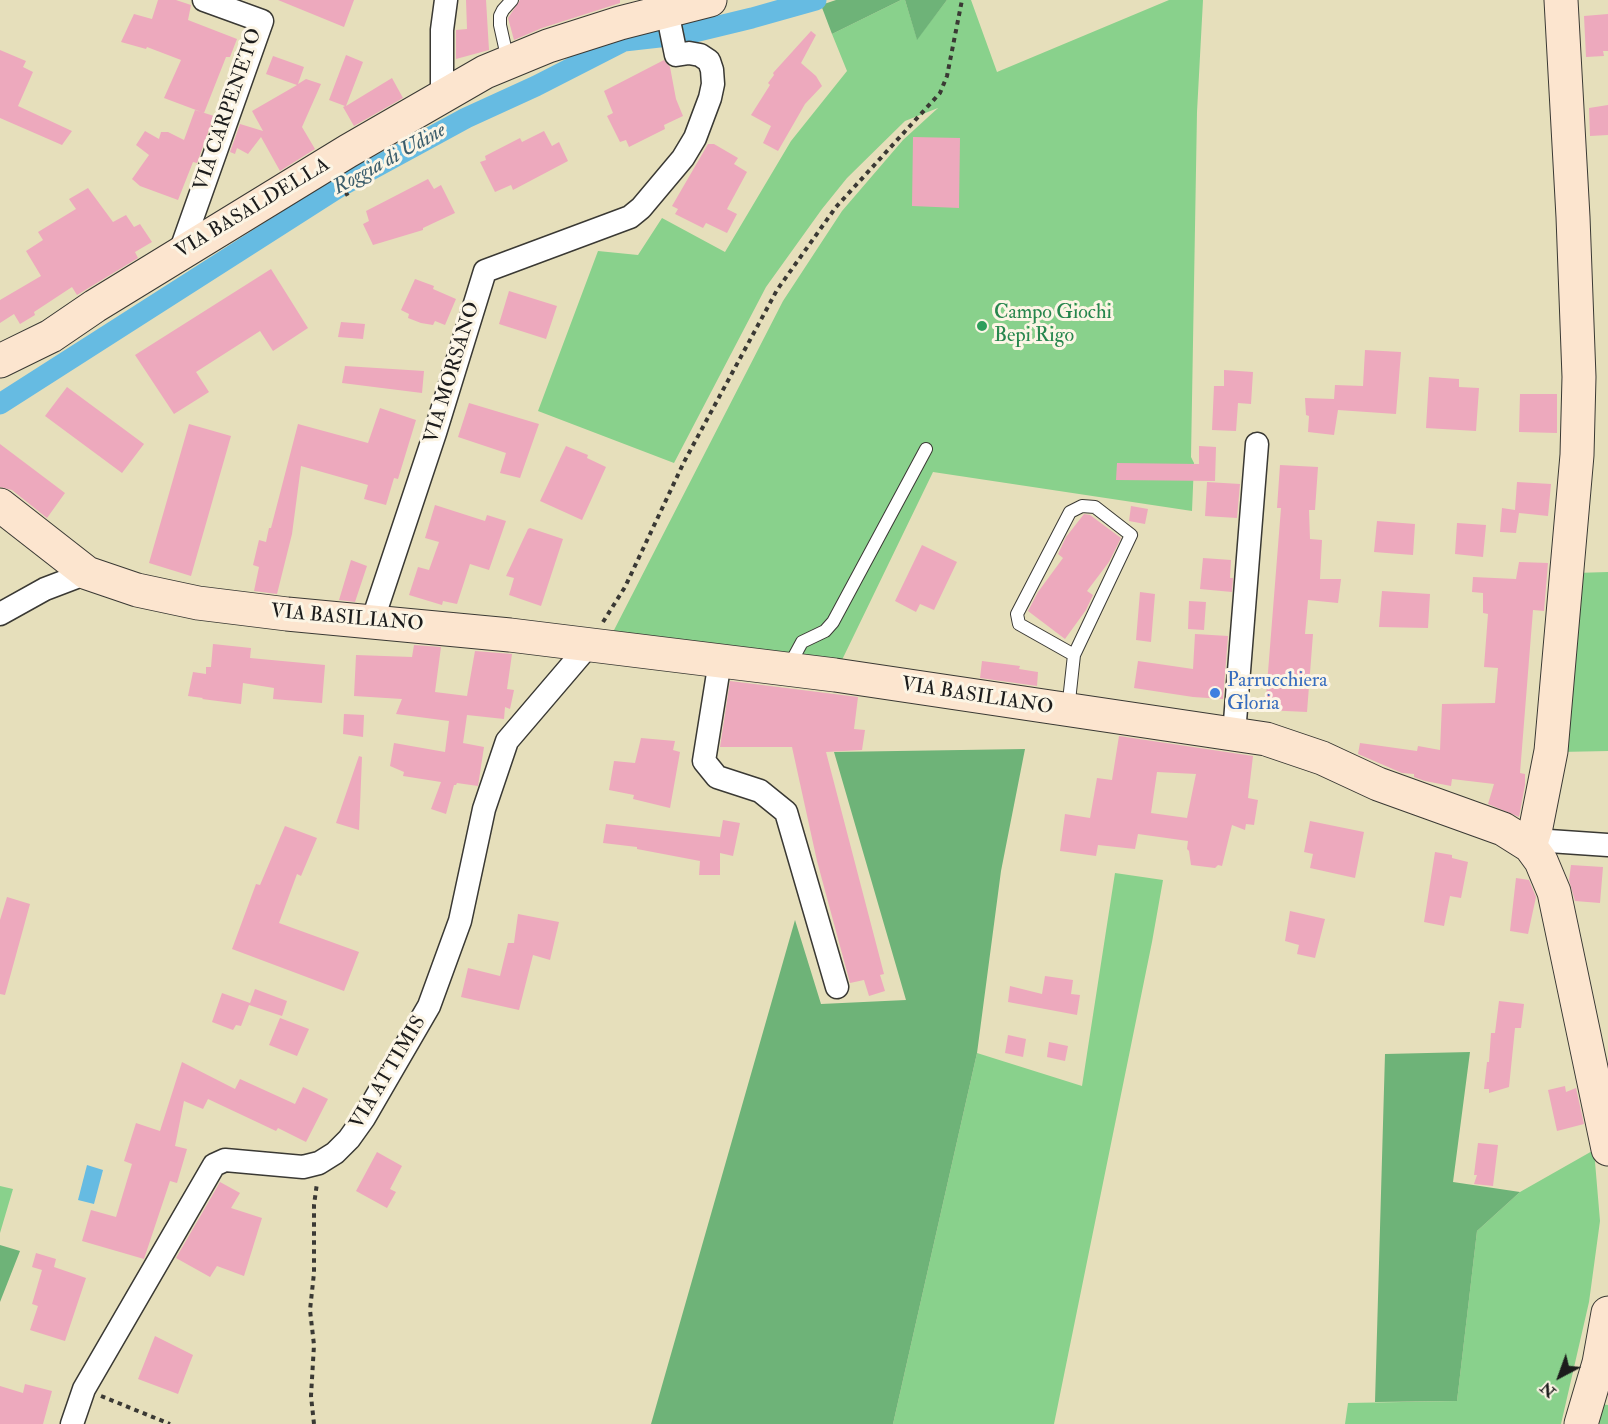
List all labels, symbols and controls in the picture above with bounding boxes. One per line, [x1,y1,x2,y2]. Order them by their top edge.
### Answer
street label: VIA CARPENETO [190,26,268,194]
water label: Roggia di Udine [329,119,451,201]
street label: VIA BASALDELLA [171,153,335,265]
street label: VIA MORSANO [420,300,486,446]
place label: Campo Giochi Bepi Rigo [994,302,1112,349]
marker: Campo Giochi Bepi Rigo [975,319,989,333]
street label: VIA BASILIANO [270,600,424,638]
place label: Parrucchiera Gloria [1227,670,1328,717]
street label: VIA BASILIANO [899,673,1055,721]
marker: Parrucchiera Gloria [1208,686,1222,700]
street label: VIA ATTIMIS [346,1012,432,1134]
north arrow [1530,1346,1590,1406]
text: N [1536,1377,1560,1402]

